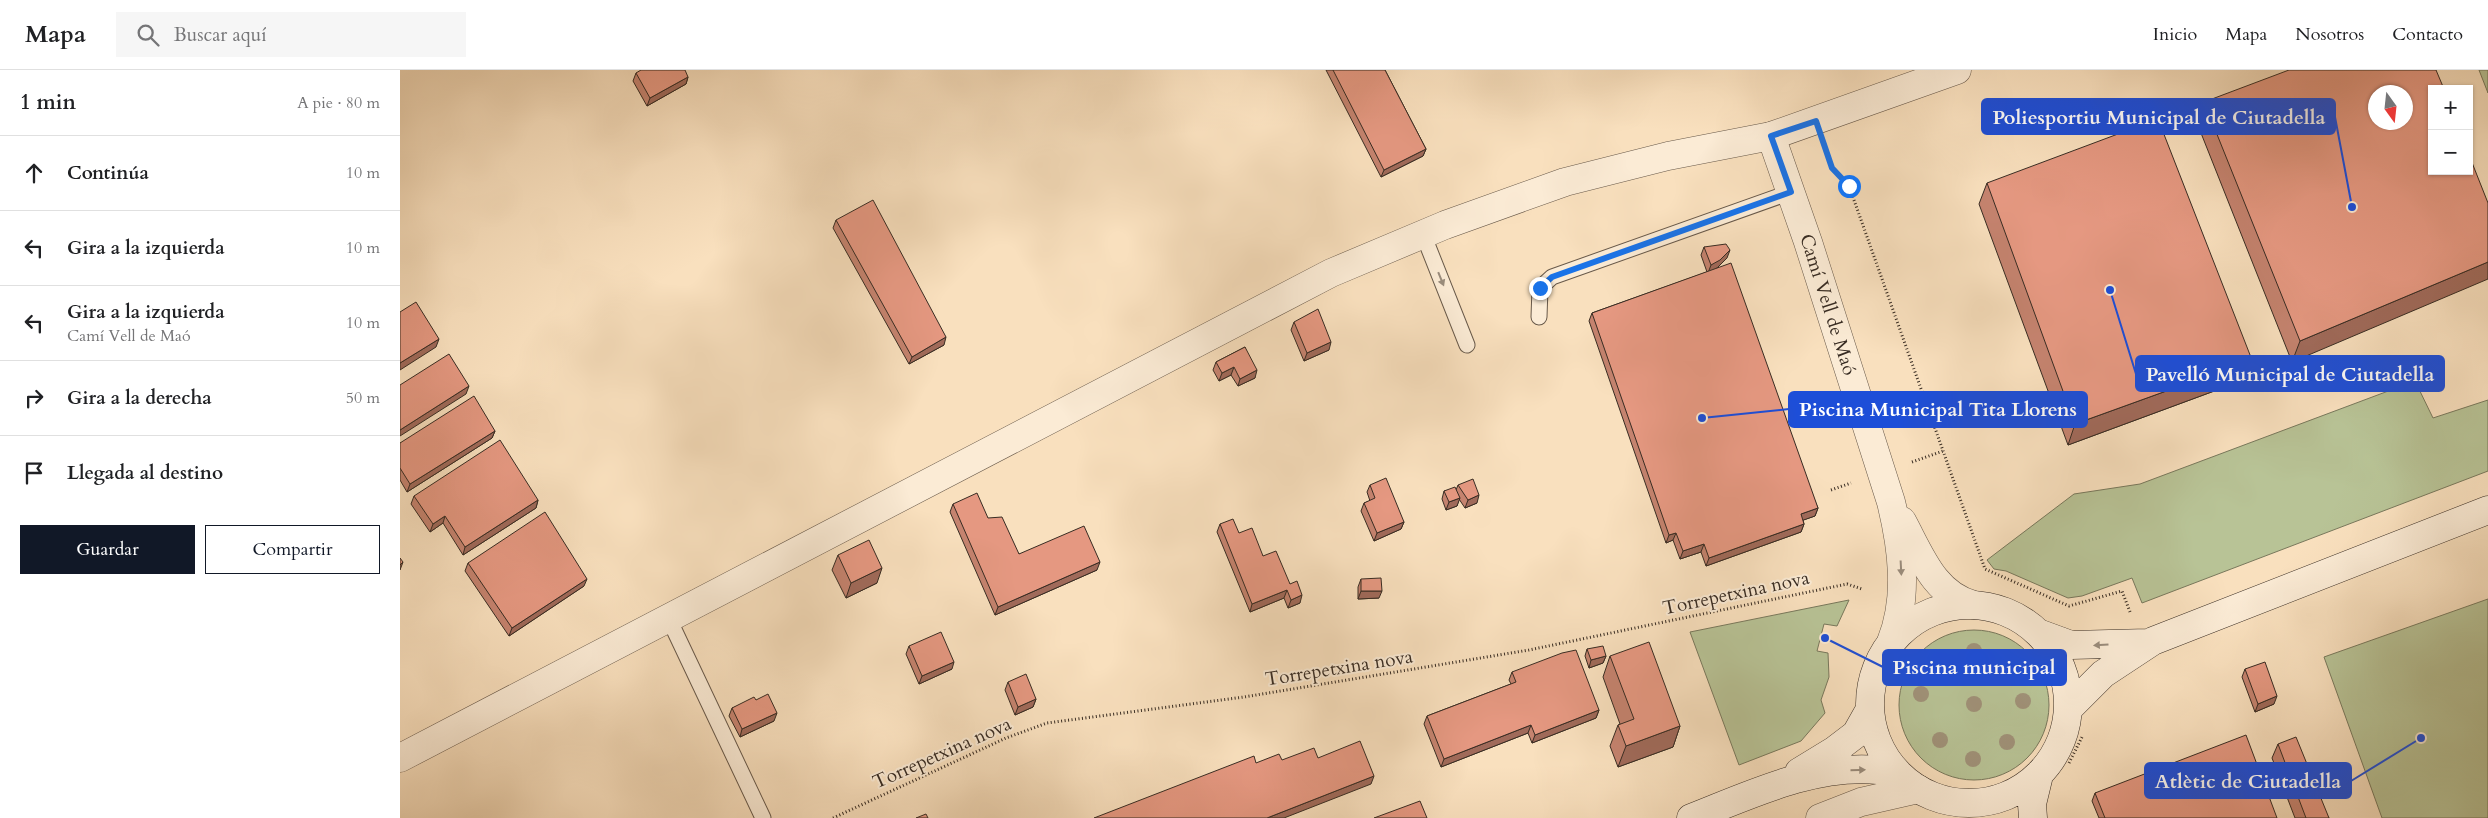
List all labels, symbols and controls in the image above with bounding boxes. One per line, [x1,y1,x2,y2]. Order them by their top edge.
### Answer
search box [116,12,466,57]
text: Mapa [25,18,86,51]
icon: search [134,21,162,49]
text: Buscar aquí [174,22,267,48]
text: Inicio [2153,22,2197,47]
text: Mapa [2225,22,2267,47]
text: Nosotros [2295,22,2364,47]
text: Contacto [2392,22,2463,47]
north arrow [2368,85,2413,130]
map controls [2428,85,2473,175]
button: + [2428,85,2473,130]
text: 1 min [20,88,76,117]
text: A pie · 80 m [297,92,380,114]
callout: Poliesportiu Municipal de Ciutadella [1982,99,2335,134]
text: Poliesportiu Municipal de Ciutadella [1993,104,2325,131]
button: − [2428,130,2473,175]
icon: ahead [20,159,48,187]
text: Continúa [67,160,149,186]
text: 10 m [346,162,380,184]
route start [1838,175,1861,198]
street label: Camí Vell de Maó [1793,230,1863,379]
icon: left [20,234,48,262]
text: Gira a la izquierda [67,235,225,261]
text: 10 m [346,237,380,259]
one-way arrow [1438,272,1445,287]
route end [1529,277,1552,300]
text: Gira a la izquierda [67,299,225,325]
icon: left [20,309,48,337]
text: 10 m [346,312,380,334]
text: Camí Vell de Maó [67,325,191,347]
callout: Pavelló Municipal de Ciutadella [2136,356,2444,391]
text: Pavelló Municipal de Ciutadella [2146,361,2434,388]
icon: right [20,384,48,412]
text: Gira a la derecha [67,385,212,411]
text: 50 m [346,387,380,409]
callout: Piscina Municipal Tita Llorens [1789,392,2087,427]
text: Piscina Municipal Tita Llorens [1799,396,2077,423]
icon: arrive [20,459,48,487]
text: Llegada al destino [67,460,223,486]
button: Guardar [20,525,195,574]
button: Compartir [205,525,380,574]
one-way arrow [1897,560,1905,576]
street label: Torrepetxina nova [1660,565,1812,621]
one-way arrow [2093,642,2109,650]
street label: Torrepetxina nova [1263,643,1415,693]
callout: Piscina municipal [1883,650,2066,685]
text: Piscina municipal [1892,654,2056,681]
street label: Torrepetxina nova [869,711,1015,795]
callout: Atlètic de Ciutadella [2145,763,2351,798]
one-way arrow [1851,766,1867,774]
text: Atlètic de Ciutadella [2155,768,2341,795]

